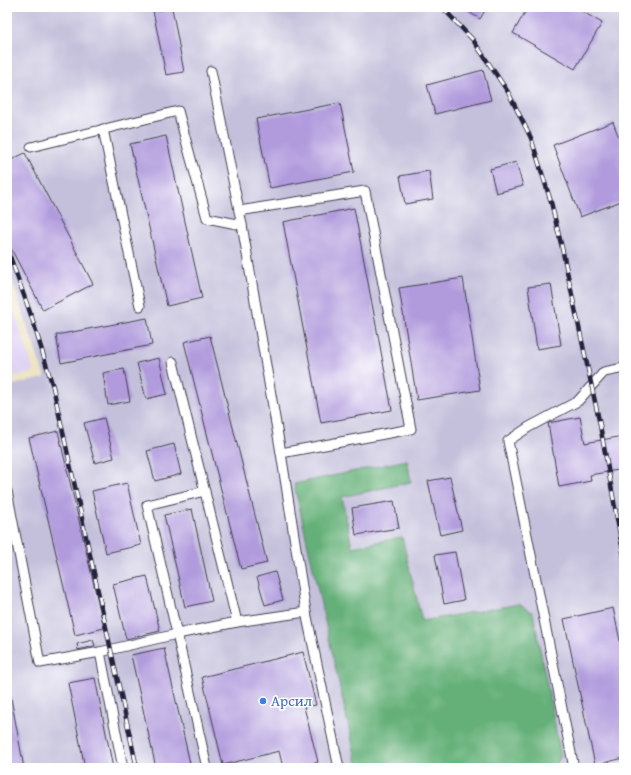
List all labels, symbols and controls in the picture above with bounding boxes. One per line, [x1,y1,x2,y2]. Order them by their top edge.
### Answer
place label: Арсил [271,690,312,711]
marker: Арсил [258,696,268,706]

